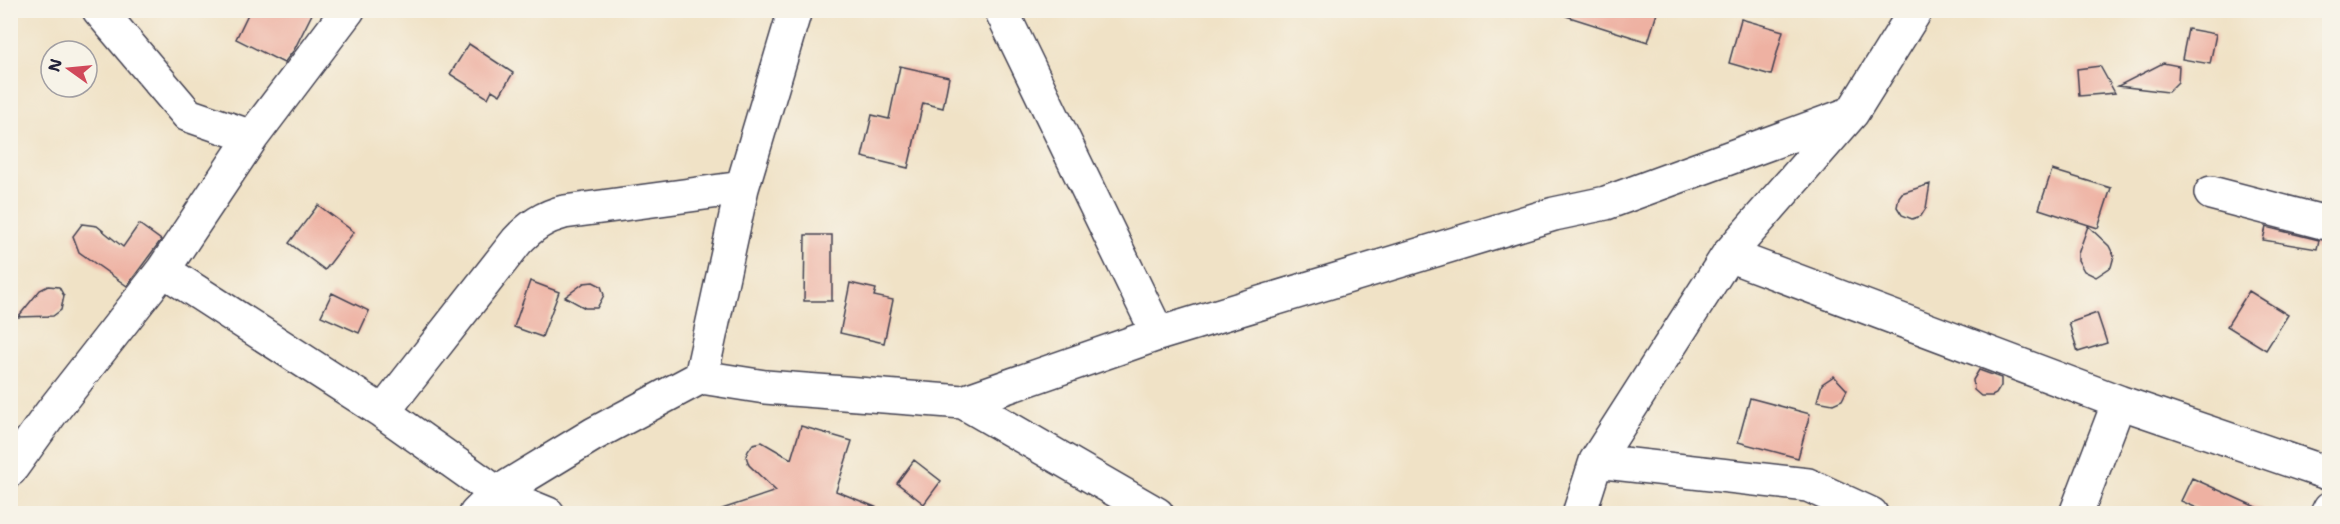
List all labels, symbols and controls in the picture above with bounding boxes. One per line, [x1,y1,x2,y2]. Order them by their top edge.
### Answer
north arrow [39,39,99,99]
text: N [43,56,67,74]

